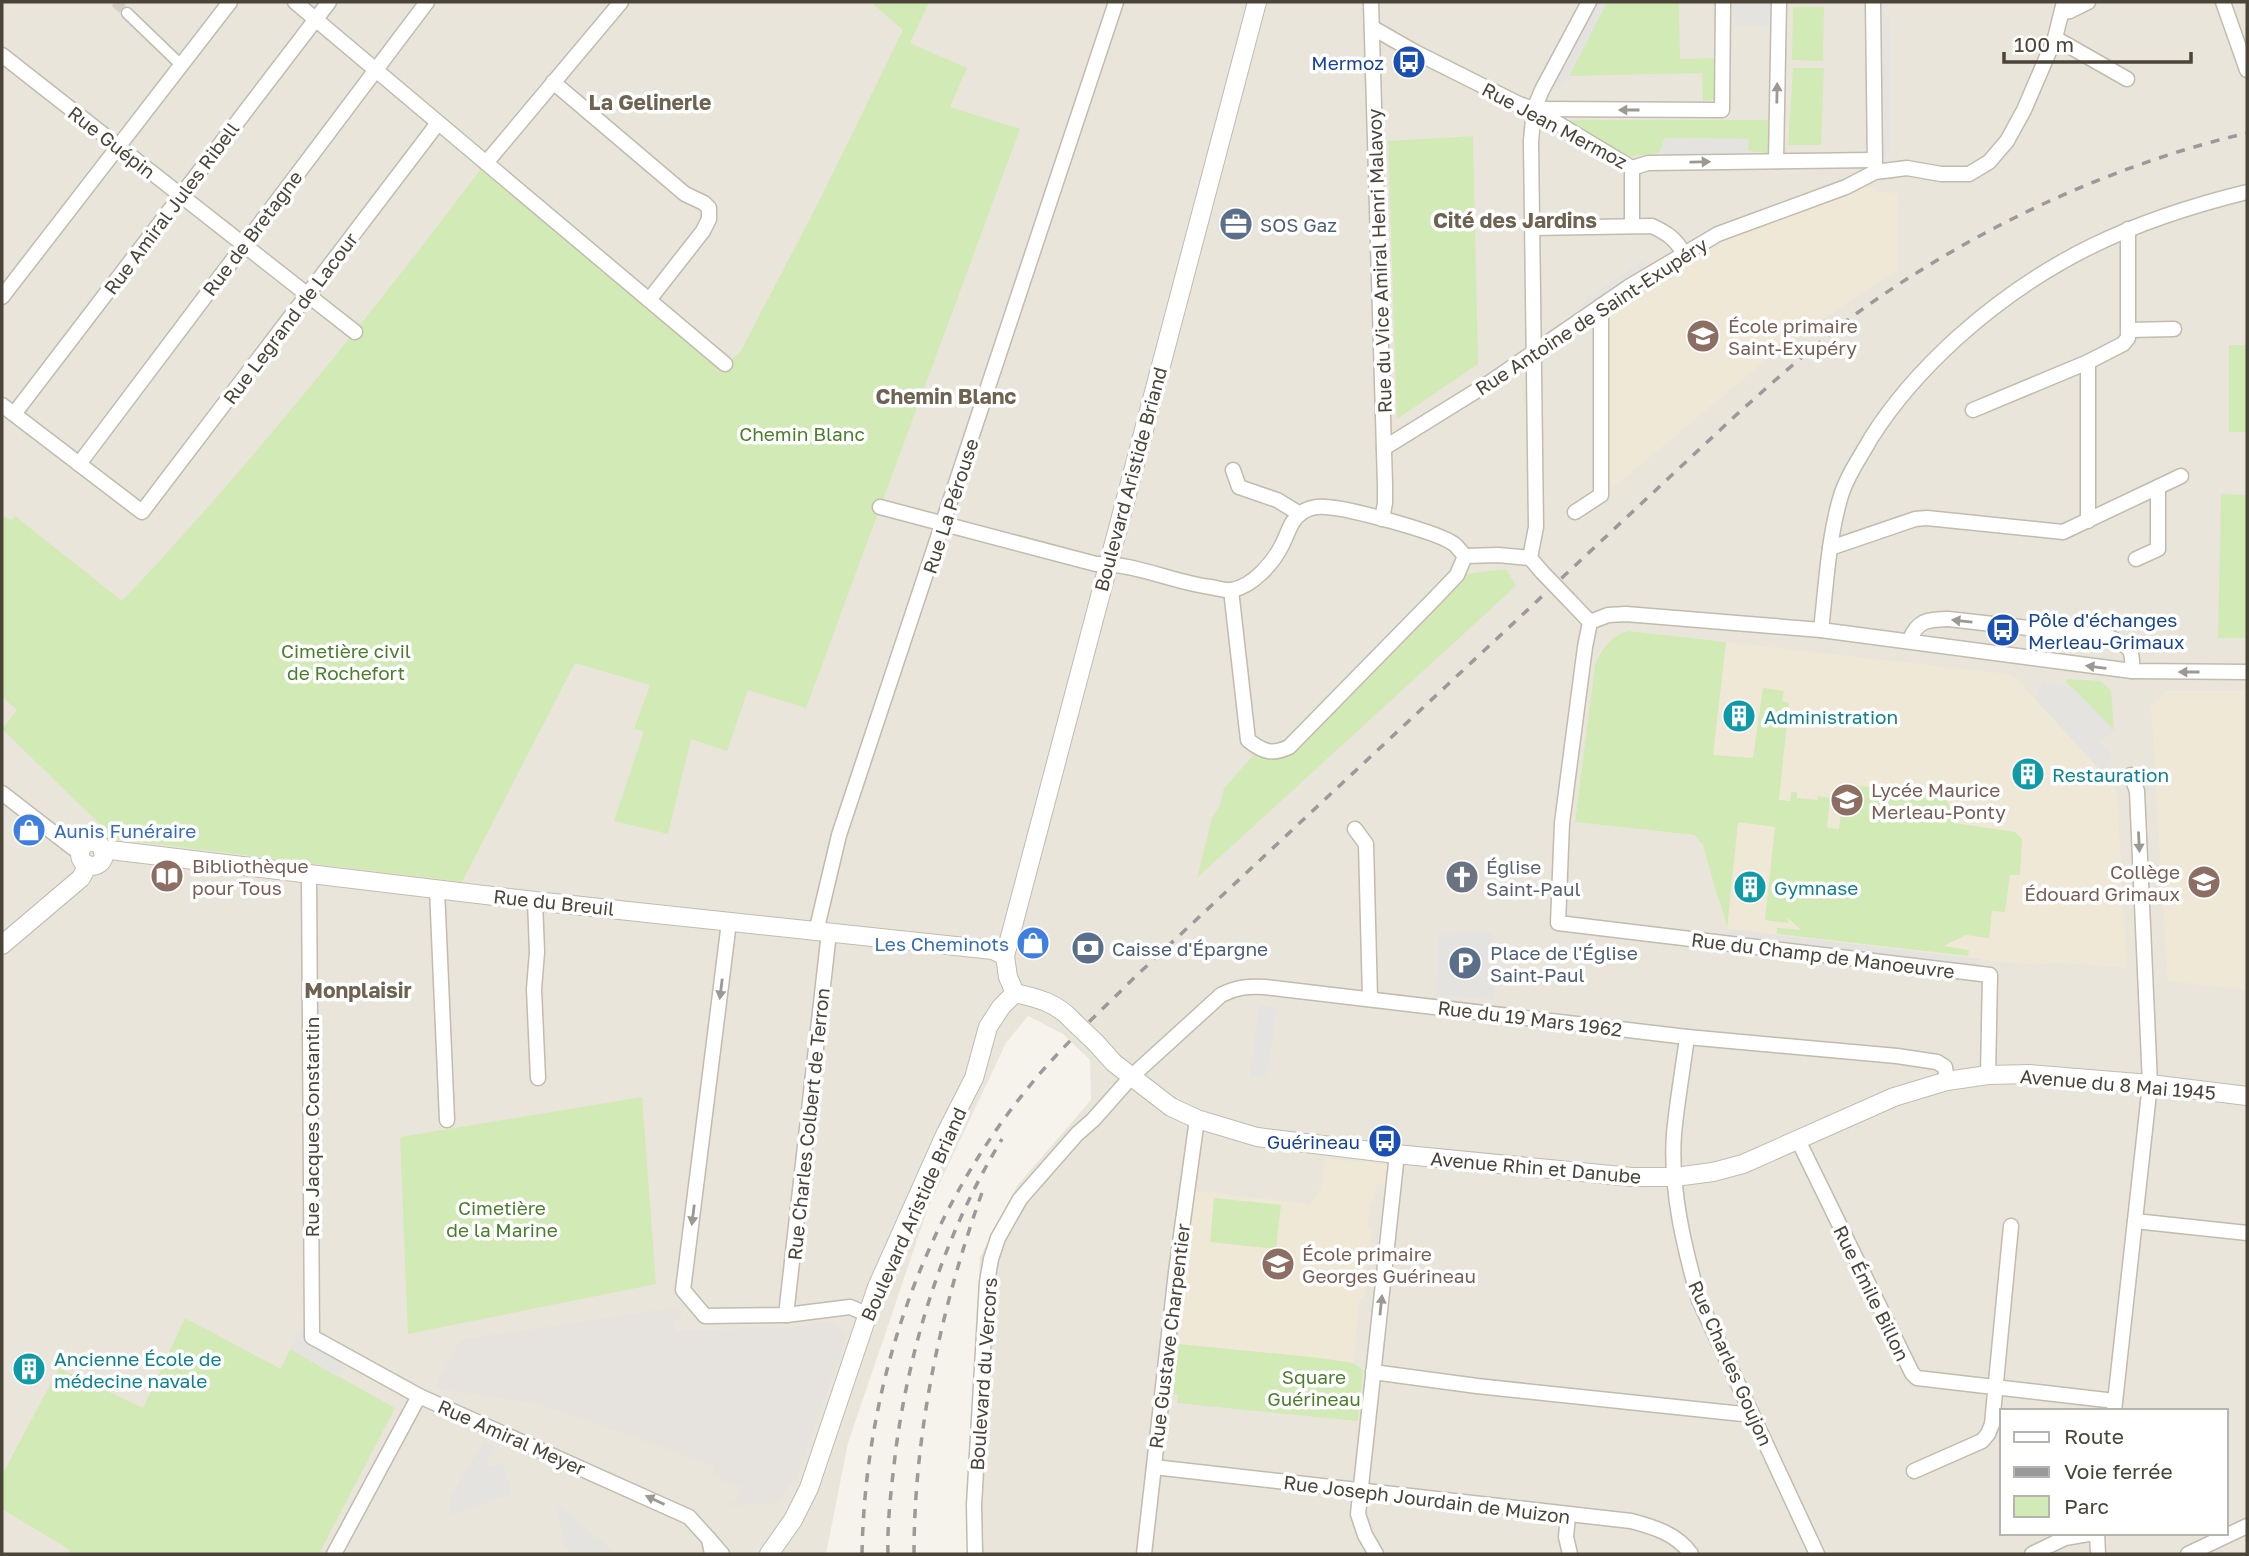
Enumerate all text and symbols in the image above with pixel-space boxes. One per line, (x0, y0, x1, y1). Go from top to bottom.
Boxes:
scale bar (2004, 21, 2191, 65)
text: 100 m (2014, 31, 2074, 57)
bus stop icon: Mermoz (1390, 43, 1428, 81)
place label: Mermoz (1311, 51, 1384, 74)
street label: Rue Jean Mermoz (1478, 77, 1632, 173)
one-way arrow (1771, 82, 1783, 104)
district label: La Gelinerle (589, 89, 711, 115)
street label: Rue Guépin (64, 101, 160, 183)
one-way arrow (1618, 104, 1640, 116)
street label: Rue du Vice Amiral Henri Malavoy (1362, 108, 1396, 414)
street label: Rue Amiral Jules Ribell (99, 117, 243, 299)
one-way arrow (1689, 156, 1711, 168)
street label: Rue de Bretagne (197, 166, 307, 300)
office icon: SOS Gaz (1217, 205, 1255, 243)
district label: Cité des Jardins (1433, 207, 1597, 233)
place label: SOS Gaz (1260, 213, 1337, 236)
street label: Rue Legrand de Lacour (218, 227, 362, 408)
street label: Rue Antoine de Saint-Exupéry (1471, 232, 1712, 400)
place label: École primaire Saint-Exupéry (1728, 314, 1858, 359)
school or university icon: École primaire Saint-Exupéry (1684, 317, 1722, 355)
street label: Boulevard Aristide Briand (1089, 364, 1171, 594)
district label: Chemin Blanc (876, 383, 1016, 409)
park label: Chemin Blanc (739, 422, 865, 445)
street label: Rue La Pérouse (917, 435, 983, 577)
place label: Pôle d'échanges Merleau-Grimaux (2028, 608, 2185, 653)
bus stop icon: Pôle d'échanges Merleau-Grimaux (1984, 611, 2022, 649)
one-way arrow (1951, 615, 1973, 626)
park label: Cimetière civil de Rochefort (281, 639, 411, 684)
one-way arrow (2085, 661, 2107, 672)
one-way arrow (2178, 666, 2200, 678)
building icon: Administration (1720, 697, 1758, 735)
place label: Administration (1764, 705, 1898, 728)
building icon: Restauration (2009, 755, 2047, 793)
place label: Restauration (2052, 763, 2169, 786)
place label: Lycée Maurice Merleau-Ponty (1871, 778, 2006, 823)
school or university icon: Lycée Maurice Merleau-Ponty (1828, 781, 1866, 819)
shop icon: Aunis Funéraire (10, 811, 48, 849)
place label: Aunis Funéraire (54, 819, 196, 842)
one-way arrow (2134, 831, 2145, 853)
place label: Bibliothèque pour Tous (192, 854, 309, 899)
place label: Église Saint-Paul (1486, 855, 1581, 900)
library icon: Bibliothèque pour Tous (148, 857, 186, 895)
church icon: Église Saint-Paul (1443, 858, 1481, 896)
place label: Collège Édouard Grimaux (2024, 860, 2180, 905)
school or university icon: Collège Édouard Grimaux (2185, 863, 2223, 901)
building icon: Gymnase (1731, 868, 1769, 906)
place label: Gymnase (1774, 876, 1858, 899)
street label: Rue du Breuil (492, 884, 616, 920)
shop icon: Les Cheminots (1014, 924, 1052, 962)
street label: Rue du Champ de Manoeuvre (1690, 927, 1956, 983)
bank icon: Caisse d'Épargne (1069, 929, 1107, 967)
place label: Les Cheminots (874, 932, 1009, 955)
place label: Caisse d'Épargne (1112, 937, 1268, 960)
place label: Place de l'Église Saint-Paul (1490, 941, 1638, 986)
parking icon: Place de l'Église Saint-Paul (1446, 944, 1484, 982)
district label: Monplaisir (304, 977, 412, 1003)
one-way arrow (715, 979, 726, 1001)
street label: Rue Charles Colbert de Terron (782, 987, 834, 1261)
street label: Rue du 19 Mars 1962 (1436, 995, 1624, 1041)
street label: Rue Jacques Constantin (300, 1017, 323, 1237)
street label: Avenue du 8 Mai 1945 (2019, 1064, 2217, 1104)
street label: Boulevard Aristide Briand (855, 1104, 971, 1324)
bus stop icon: Guérineau (1366, 1122, 1404, 1160)
place label: Guérineau (1267, 1130, 1360, 1153)
street label: Avenue Rhin et Danube (1430, 1146, 1642, 1188)
park label: Cimetière de la Marine (446, 1196, 558, 1241)
one-way arrow (687, 1204, 698, 1226)
street label: Rue Gustave Charpentier (1144, 1221, 1194, 1450)
street label: Rue Émile Billon (1829, 1222, 1915, 1364)
place label: École primaire Georges Guérineau (1302, 1242, 1476, 1287)
school or university icon: École primaire Georges Guérineau (1259, 1245, 1297, 1283)
street label: Boulevard du Vercors (965, 1277, 1001, 1471)
street label: Rue Charles Goujon (1684, 1277, 1778, 1449)
one-way arrow (1375, 1293, 1386, 1315)
place label: Ancienne École de médecine navale (54, 1347, 222, 1392)
building icon: Ancienne École de médecine navale (10, 1350, 48, 1388)
park label: Square Guérineau (1267, 1365, 1361, 1410)
street label: Rue Amiral Meyer (435, 1394, 590, 1480)
legend (2000, 1409, 2228, 1535)
text: Route (2064, 1423, 2124, 1449)
text: Voie ferrée (2064, 1458, 2173, 1484)
street label: Rue Joseph Jourdain de Muizon (1282, 1470, 1572, 1528)
text: Parc (2064, 1493, 2109, 1519)
one-way arrow (645, 1495, 665, 1506)

